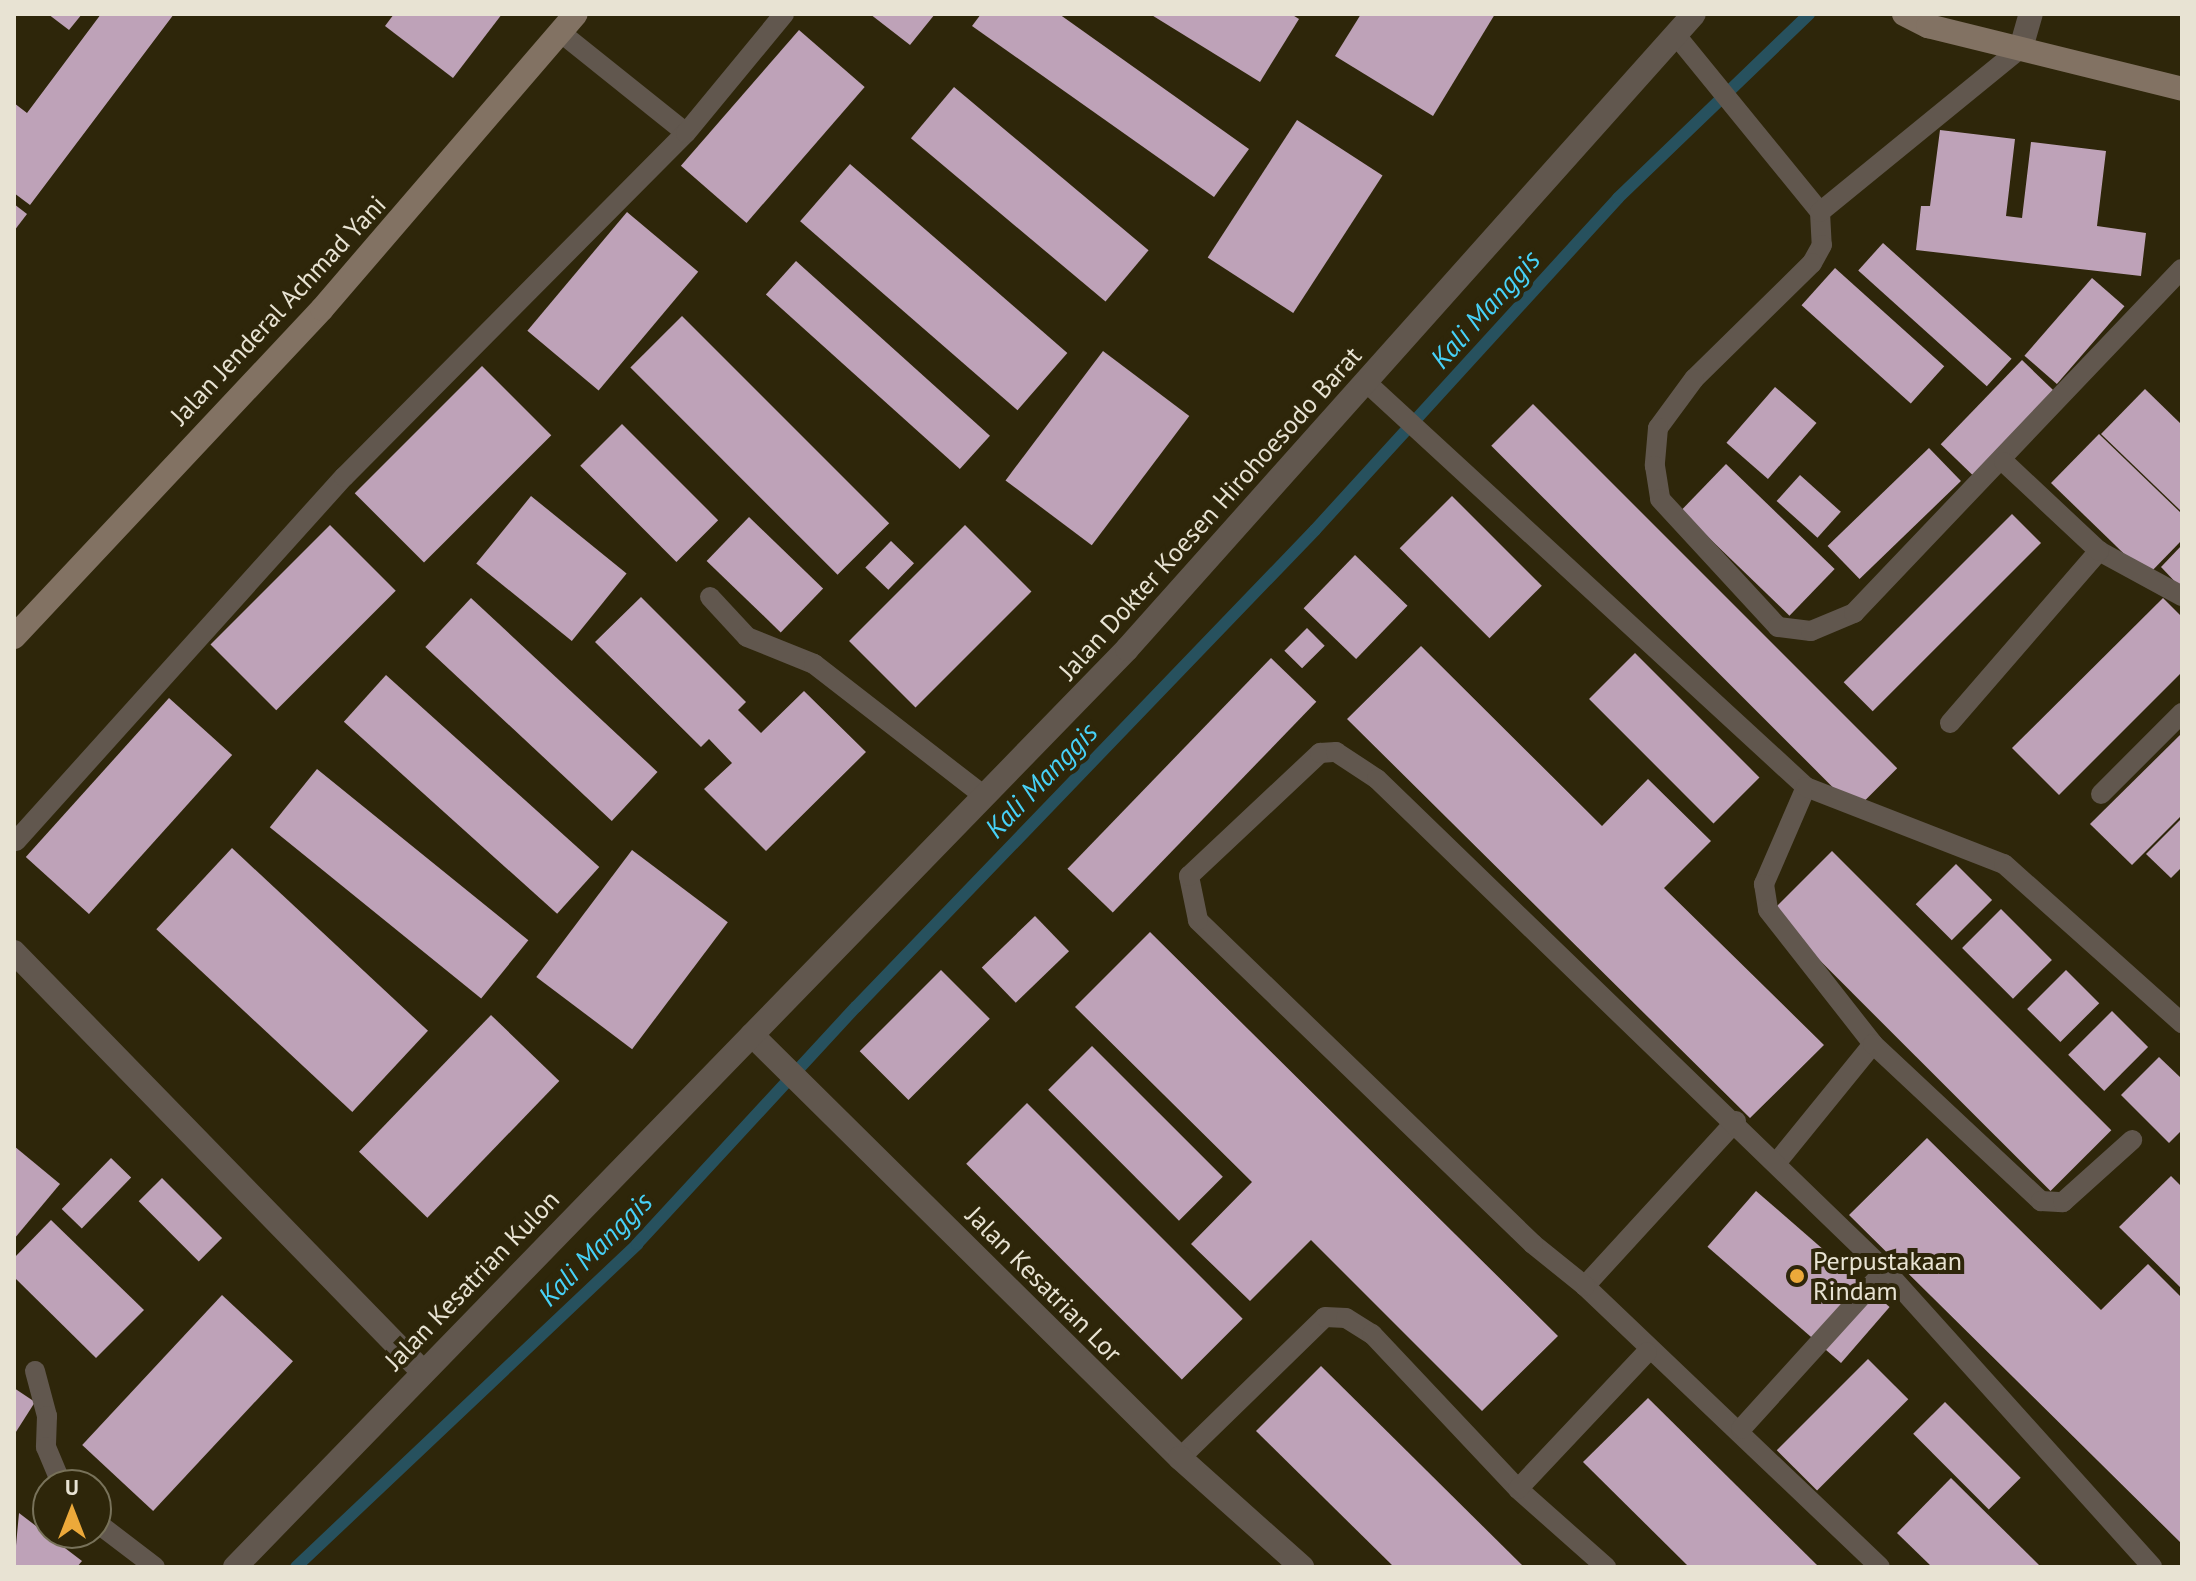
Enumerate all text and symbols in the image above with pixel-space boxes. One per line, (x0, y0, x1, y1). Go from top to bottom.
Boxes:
street label: Jalan Jenderal Achmad Yani (163, 189, 393, 431)
water label: Kali Manggis (1423, 243, 1547, 375)
street label: Jalan Dokter Koesen Hirohoesodo Barat (1052, 340, 1368, 686)
water label: Kali Manggis (978, 715, 1104, 845)
street label: Jalan Kesatrian Kulon (378, 1184, 566, 1376)
water label: Kali Manggis (531, 1185, 659, 1313)
street label: Jalan Kesatrian Lor (960, 1200, 1128, 1368)
place label: Perpustakaan Rindam (1813, 1245, 1962, 1306)
marker: Perpustakaan Rindam (1788, 1267, 1806, 1285)
north arrow (32, 1469, 112, 1549)
text: U (65, 1473, 79, 1501)

